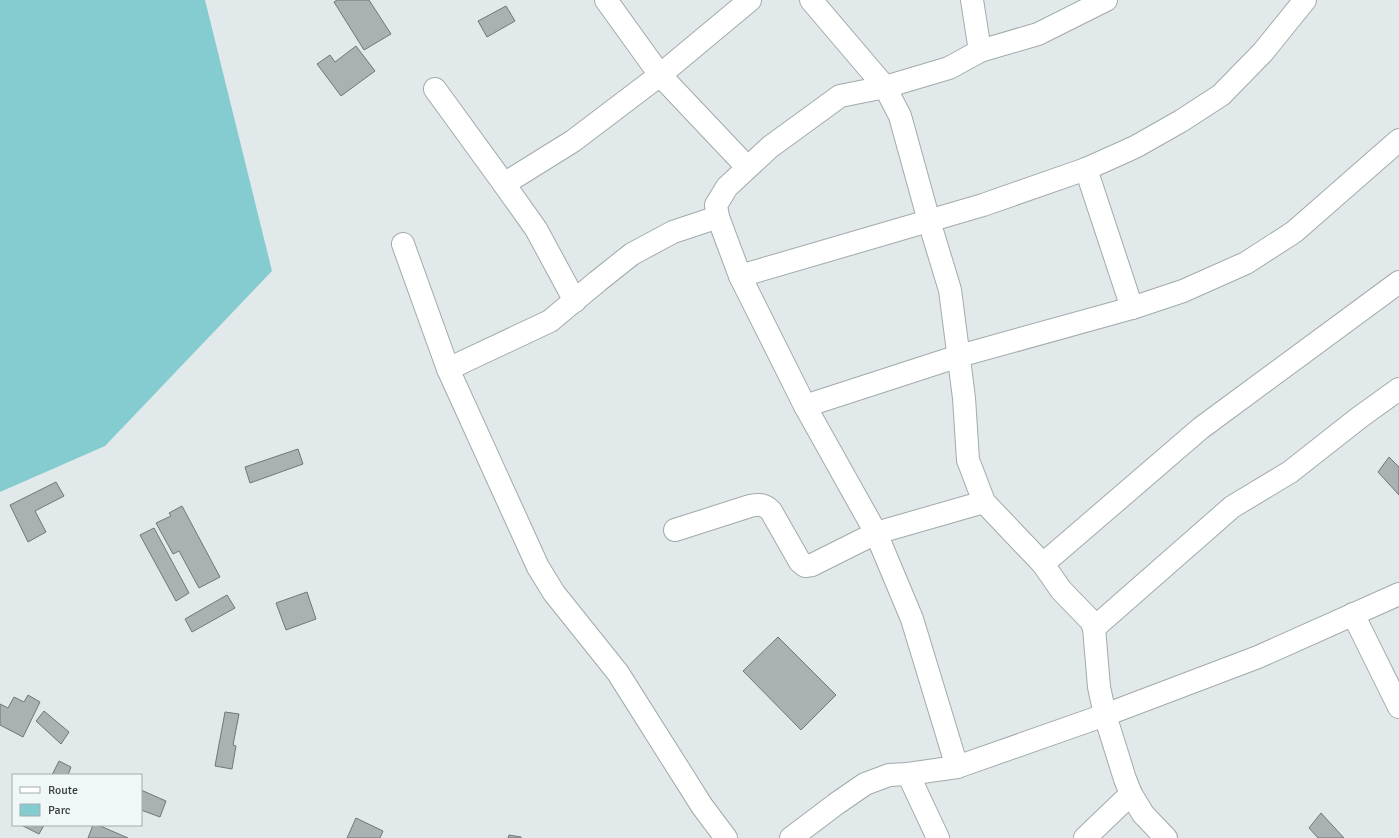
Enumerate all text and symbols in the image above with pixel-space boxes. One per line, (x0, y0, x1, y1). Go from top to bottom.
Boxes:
legend (12, 774, 142, 826)
text: Route (48, 783, 78, 798)
text: Parc (48, 803, 71, 818)

